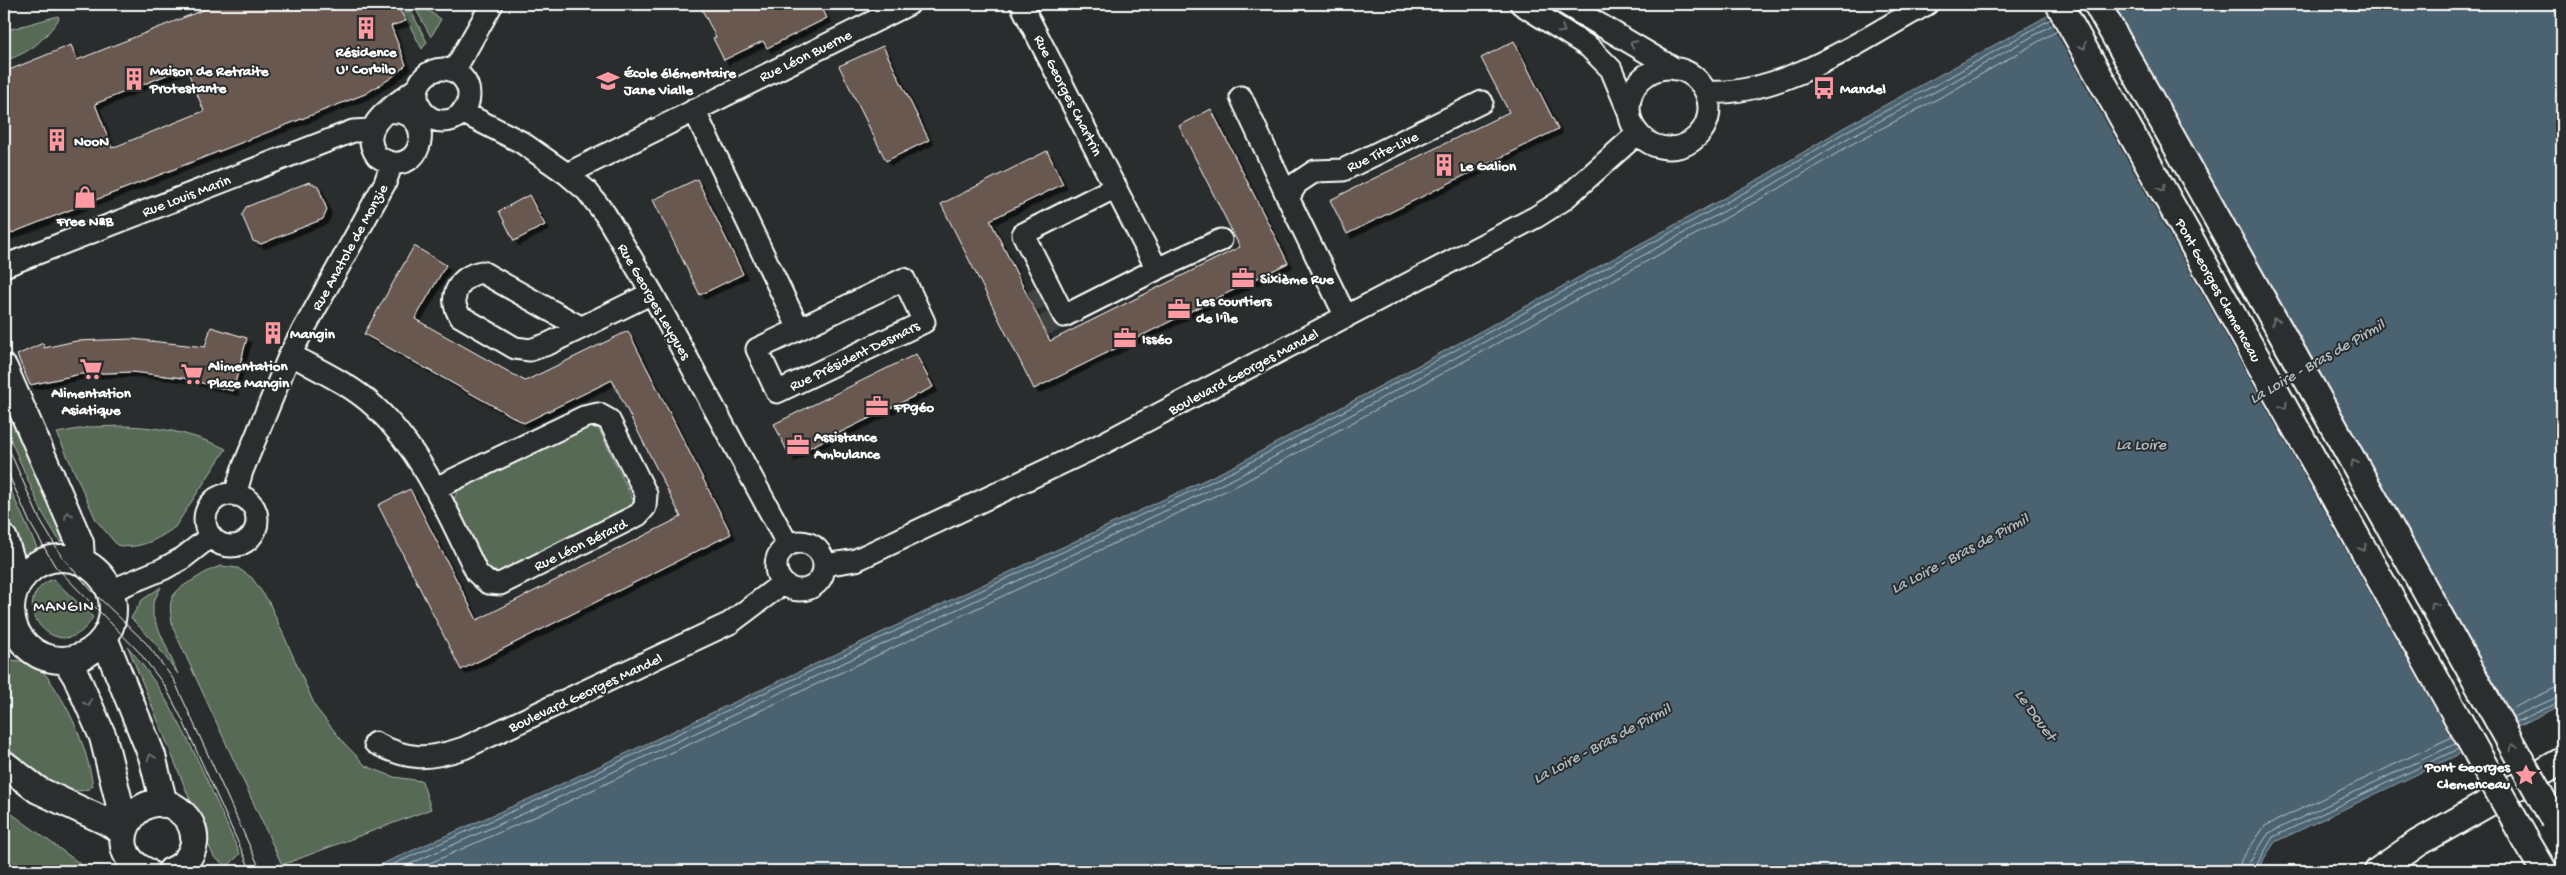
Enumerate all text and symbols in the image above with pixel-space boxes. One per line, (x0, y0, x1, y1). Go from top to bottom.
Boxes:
building icon: Résidence U' Corbilo (353, 15, 379, 41)
one-way arrow (1556, 23, 1565, 33)
street label: Rue Léon Buerne (757, 27, 855, 87)
street label: Rue Georges Chartrin (1029, 32, 1106, 159)
one-way arrow (1629, 40, 1638, 50)
one-way arrow (2076, 41, 2086, 50)
place label: Résidence U' Corbilo (335, 44, 398, 79)
place label: Maison de Retraite Protestante (149, 63, 270, 98)
place label: École élémentaire Jane Vialle (623, 65, 737, 100)
building icon: Maison de Retraite Protestante (121, 66, 147, 92)
school or university icon: École élémentaire Jane Vialle (595, 68, 621, 94)
bus stop icon: Mandel (1811, 75, 1837, 101)
place label: Mandel (1840, 81, 1886, 99)
building icon: NooN (44, 127, 70, 153)
street label: Rue Tite-Live (1344, 128, 1422, 177)
place label: NooN (74, 133, 109, 151)
building icon: Le Galion (1431, 152, 1457, 178)
place label: Le Galion (1460, 158, 1517, 176)
street label: Rue Louis Marin (140, 172, 233, 222)
street label: Rue Anatole de Monzie (308, 181, 393, 314)
one-way arrow (2156, 183, 2166, 192)
shop icon: Free N&B (72, 184, 98, 210)
place label: Free N&B (56, 213, 115, 231)
street label: Pont Georges Clemenceau (2170, 215, 2264, 366)
street label: Rue Georges Leygues (613, 241, 694, 364)
office icon: Sixième Rue (1230, 265, 1256, 291)
place label: Sixième Rue (1260, 271, 1335, 289)
place label: Les courtiers de l'Île (1196, 293, 1273, 328)
office icon: Les courtiers de l'Île (1166, 296, 1192, 322)
water label: La Loire - Bras de Pirmil (2247, 316, 2390, 409)
street label: Rue Président Desmars (787, 317, 923, 396)
one-way arrow (2271, 318, 2281, 327)
building icon: Mangin (260, 320, 286, 346)
office icon: Isséo (1112, 325, 1138, 351)
place label: Mangin (290, 326, 336, 344)
street label: Boulevard Georges Mandel (1165, 326, 1322, 420)
place label: Isséo (1142, 331, 1172, 349)
supermarket icon: Alimentation Asiatique (78, 356, 104, 382)
place label: Alimentation Place Mangin (207, 358, 290, 393)
supermarket icon: Alimentation Place Mangin (179, 361, 205, 387)
place label: Alimentation Asiatique (50, 385, 132, 420)
office icon: FPgéo (864, 393, 890, 419)
place label: FPgéo (893, 399, 934, 417)
one-way arrow (2278, 401, 2288, 410)
place label: Assistance Ambulance (813, 429, 881, 464)
office icon: Assistance Ambulance (785, 432, 811, 458)
water label: La Loire (2116, 437, 2167, 456)
one-way arrow (2351, 460, 2361, 469)
water label: La Loire - Bras de Pirmil (1889, 510, 2034, 599)
one-way arrow (63, 511, 74, 520)
street label: Rue Léon Bérard (532, 515, 631, 576)
one-way arrow (2357, 543, 2367, 552)
district label: MANGIN (33, 599, 95, 618)
one-way arrow (2430, 601, 2440, 610)
street label: Boulevard Georges Mandel (505, 650, 666, 738)
water label: Le Douet (2009, 687, 2061, 747)
one-way arrow (82, 698, 93, 707)
water label: La Loire - Bras de Pirmil (1531, 700, 1676, 789)
one-way arrow (2509, 743, 2519, 752)
one-way arrow (147, 753, 157, 762)
place label: Pont Georges Clemenceau (2424, 759, 2511, 794)
place icon: Pont Georges Clemenceau (2513, 762, 2539, 788)

